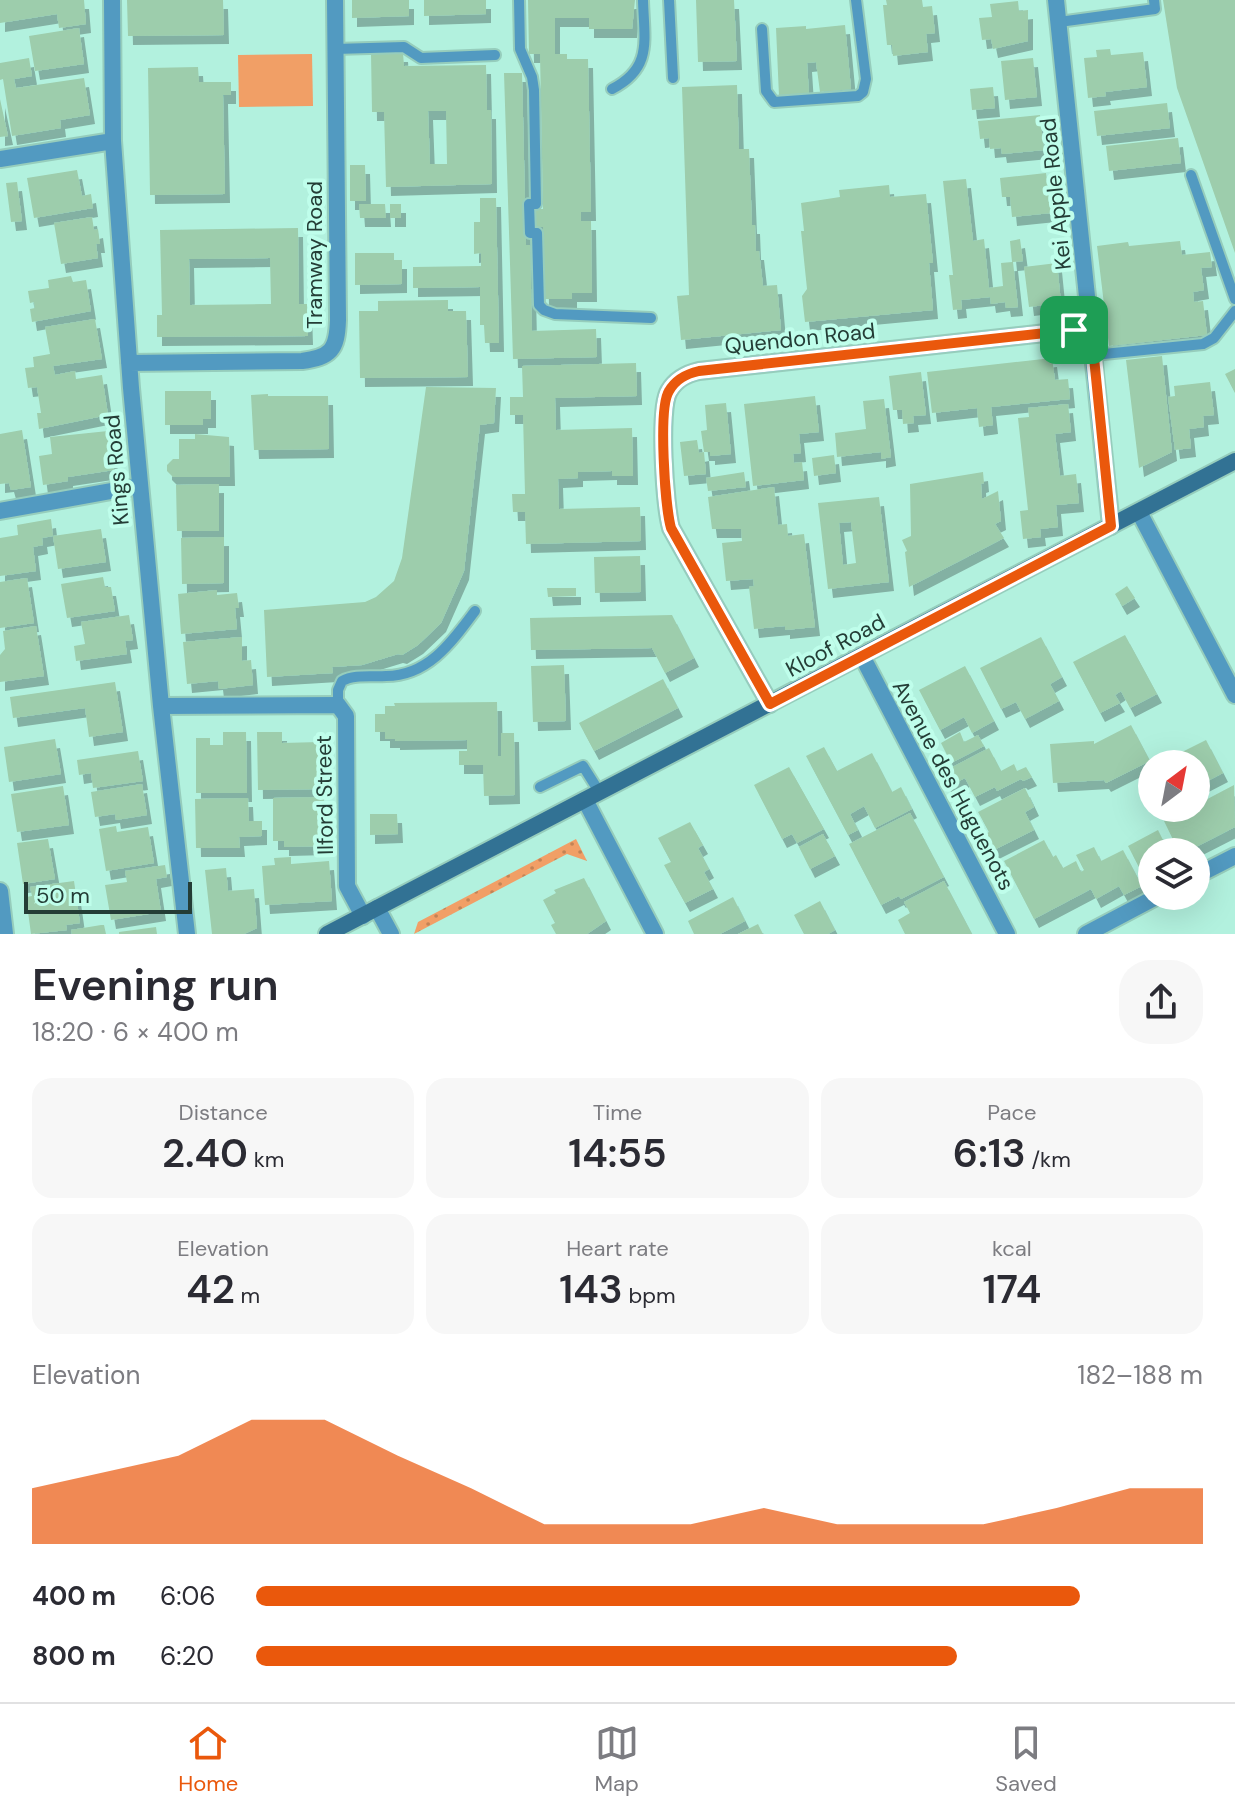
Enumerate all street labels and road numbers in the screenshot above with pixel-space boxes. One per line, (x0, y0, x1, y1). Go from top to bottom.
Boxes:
street label: Kei Apple Road (1033, 117, 1078, 271)
street label: Tramway Road (300, 181, 329, 329)
street label: Quendon Road (723, 316, 877, 361)
street label: Kings Road (97, 413, 136, 527)
street label: Kloof Road (781, 607, 890, 684)
street label: Avenue des Huguenots (886, 675, 1021, 895)
street label: Ilford Street (309, 735, 340, 855)

